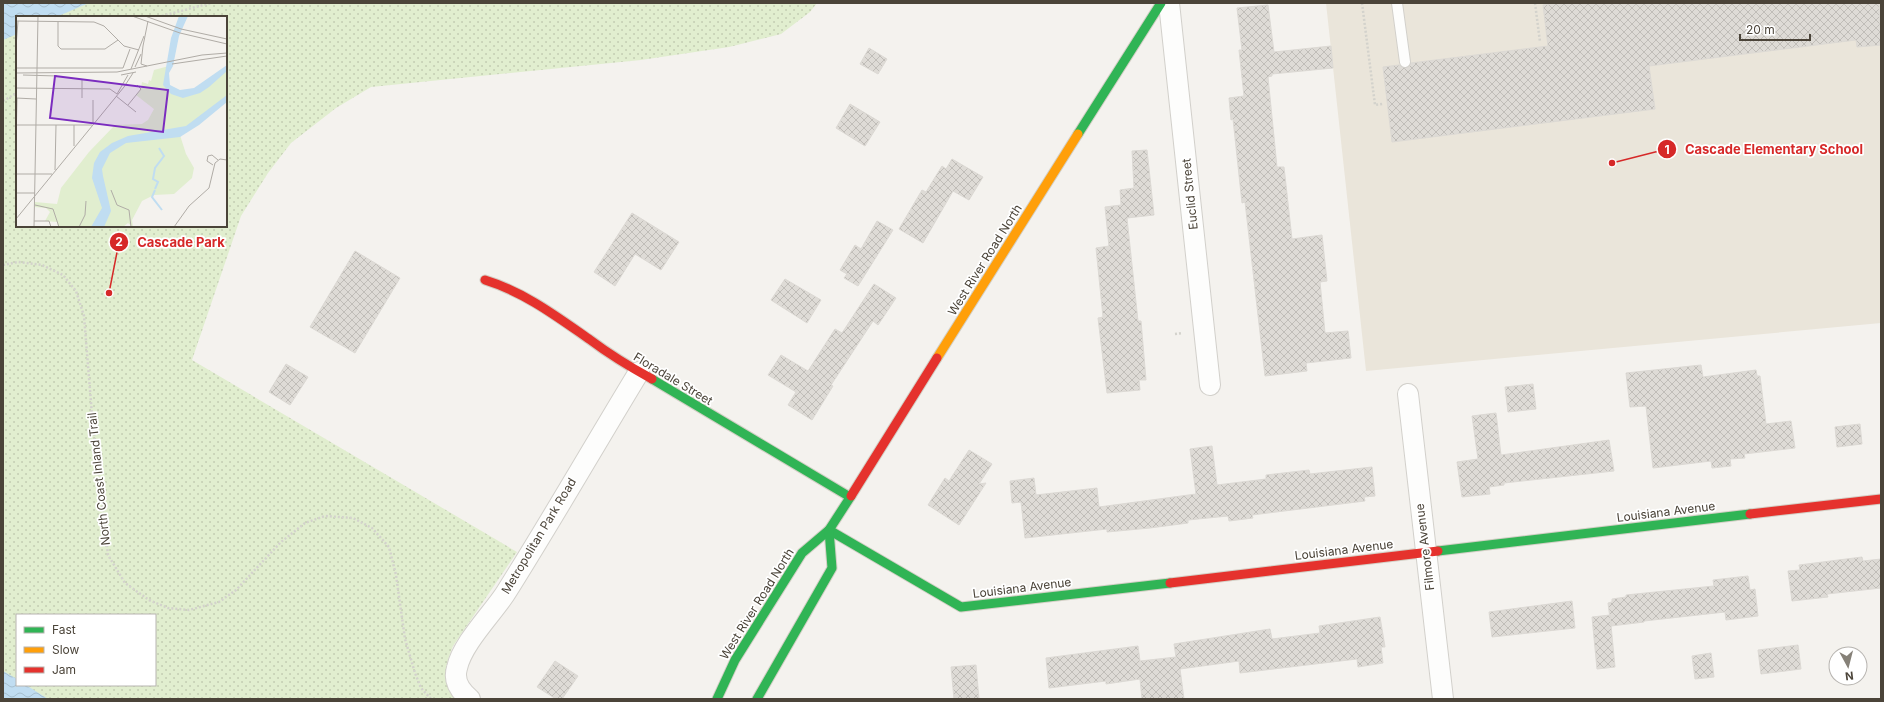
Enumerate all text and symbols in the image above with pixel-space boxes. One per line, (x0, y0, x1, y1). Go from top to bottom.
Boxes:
inset map (16, 16, 227, 227)
scale bar (1740, 16, 1810, 42)
text: 20 m (1746, 22, 1775, 37)
callout: Cascade Elementary School (1657, 137, 1871, 162)
text: Cascade Elementary School (1685, 141, 1863, 157)
text: 1 (1664, 142, 1670, 157)
street label: Euclid Street (1178, 158, 1201, 230)
street label: West River Road North (944, 201, 1025, 318)
callout: Cascade Park (109, 230, 233, 255)
text: 2 (115, 234, 123, 249)
text: Cascade Park (137, 234, 225, 250)
street label: Floradale Street (631, 349, 716, 408)
street label: North Coast Inland Trail (84, 412, 113, 546)
street label: Metropolitan Park Road (498, 475, 579, 597)
street label: Louisiana Avenue (1616, 498, 1716, 525)
street label: Filmore Avenue (1412, 503, 1437, 591)
street label: Louisiana Avenue (1294, 536, 1394, 563)
street label: West River Road North (716, 545, 797, 662)
street label: Louisiana Avenue (972, 574, 1072, 601)
legend (16, 614, 156, 686)
text: Fast (52, 622, 76, 637)
text: Slow (52, 642, 80, 657)
north arrow (1828, 646, 1868, 686)
text: Jam (52, 662, 76, 677)
text: N (1844, 668, 1854, 683)

